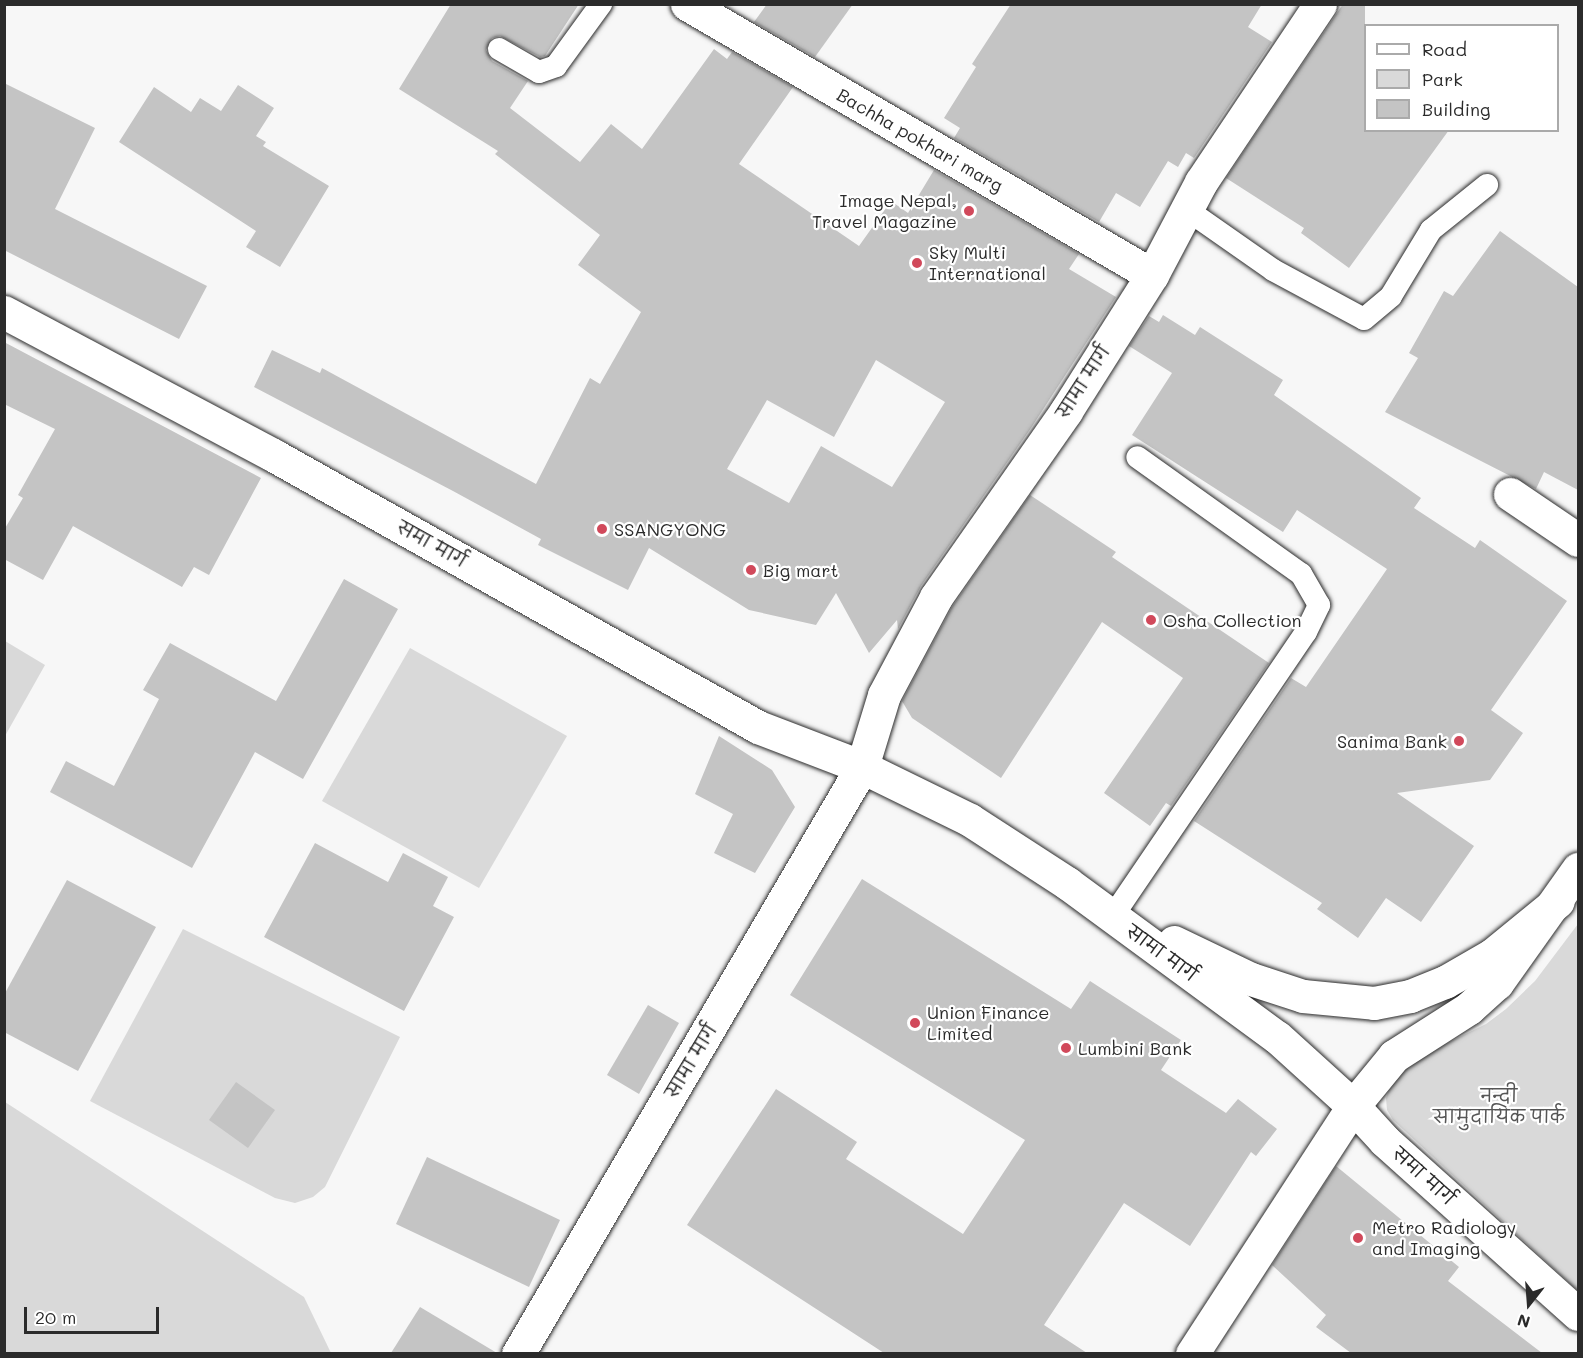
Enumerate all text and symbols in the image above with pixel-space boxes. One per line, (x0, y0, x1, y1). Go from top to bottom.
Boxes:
legend (1364, 24, 1559, 132)
text: Road (1422, 37, 1467, 61)
text: Park (1422, 67, 1463, 91)
street label: Bachha pokhari marg (833, 84, 1007, 196)
text: Building (1422, 97, 1490, 121)
place label: Image Nepal, Travel Magazine (812, 190, 957, 232)
marker: Image Nepal, Travel Magazine (962, 204, 976, 218)
place label: Sky Multi International (929, 242, 1046, 284)
marker: Sky Multi International (910, 256, 924, 270)
street label: सामा मार्ग (1052, 342, 1114, 422)
street label: समा मार्ग (394, 516, 470, 572)
place label: SSANGYONG (614, 518, 726, 540)
marker: SSANGYONG (595, 522, 609, 536)
place label: Big mart (763, 559, 838, 581)
marker: Big mart (744, 563, 758, 577)
place label: Osha Collection (1163, 609, 1301, 631)
marker: Osha Collection (1144, 613, 1158, 627)
place label: Sanima Bank (1337, 730, 1447, 752)
marker: Sanima Bank (1452, 734, 1466, 748)
street label: सामा मार्ग (1122, 920, 1202, 986)
place label: Union Finance Limited (927, 1002, 1049, 1044)
marker: Union Finance Limited (908, 1016, 922, 1030)
street label: सामा मार्ग (661, 1020, 721, 1102)
place label: Lumbini Bank (1078, 1037, 1192, 1059)
marker: Lumbini Bank (1059, 1041, 1073, 1055)
park label: नन्दी सामुदायिक पार्क (1433, 1085, 1565, 1128)
street label: समा मार्ग (1389, 1143, 1459, 1209)
place label: Metro Radiology and Imaging (1372, 1217, 1516, 1260)
marker: Metro Radiology and Imaging (1349, 1229, 1367, 1247)
north arrow (1499, 1274, 1559, 1334)
scale bar (27, 1295, 162, 1333)
text: 20 m (35, 1305, 76, 1329)
text: N (1515, 1310, 1532, 1334)

